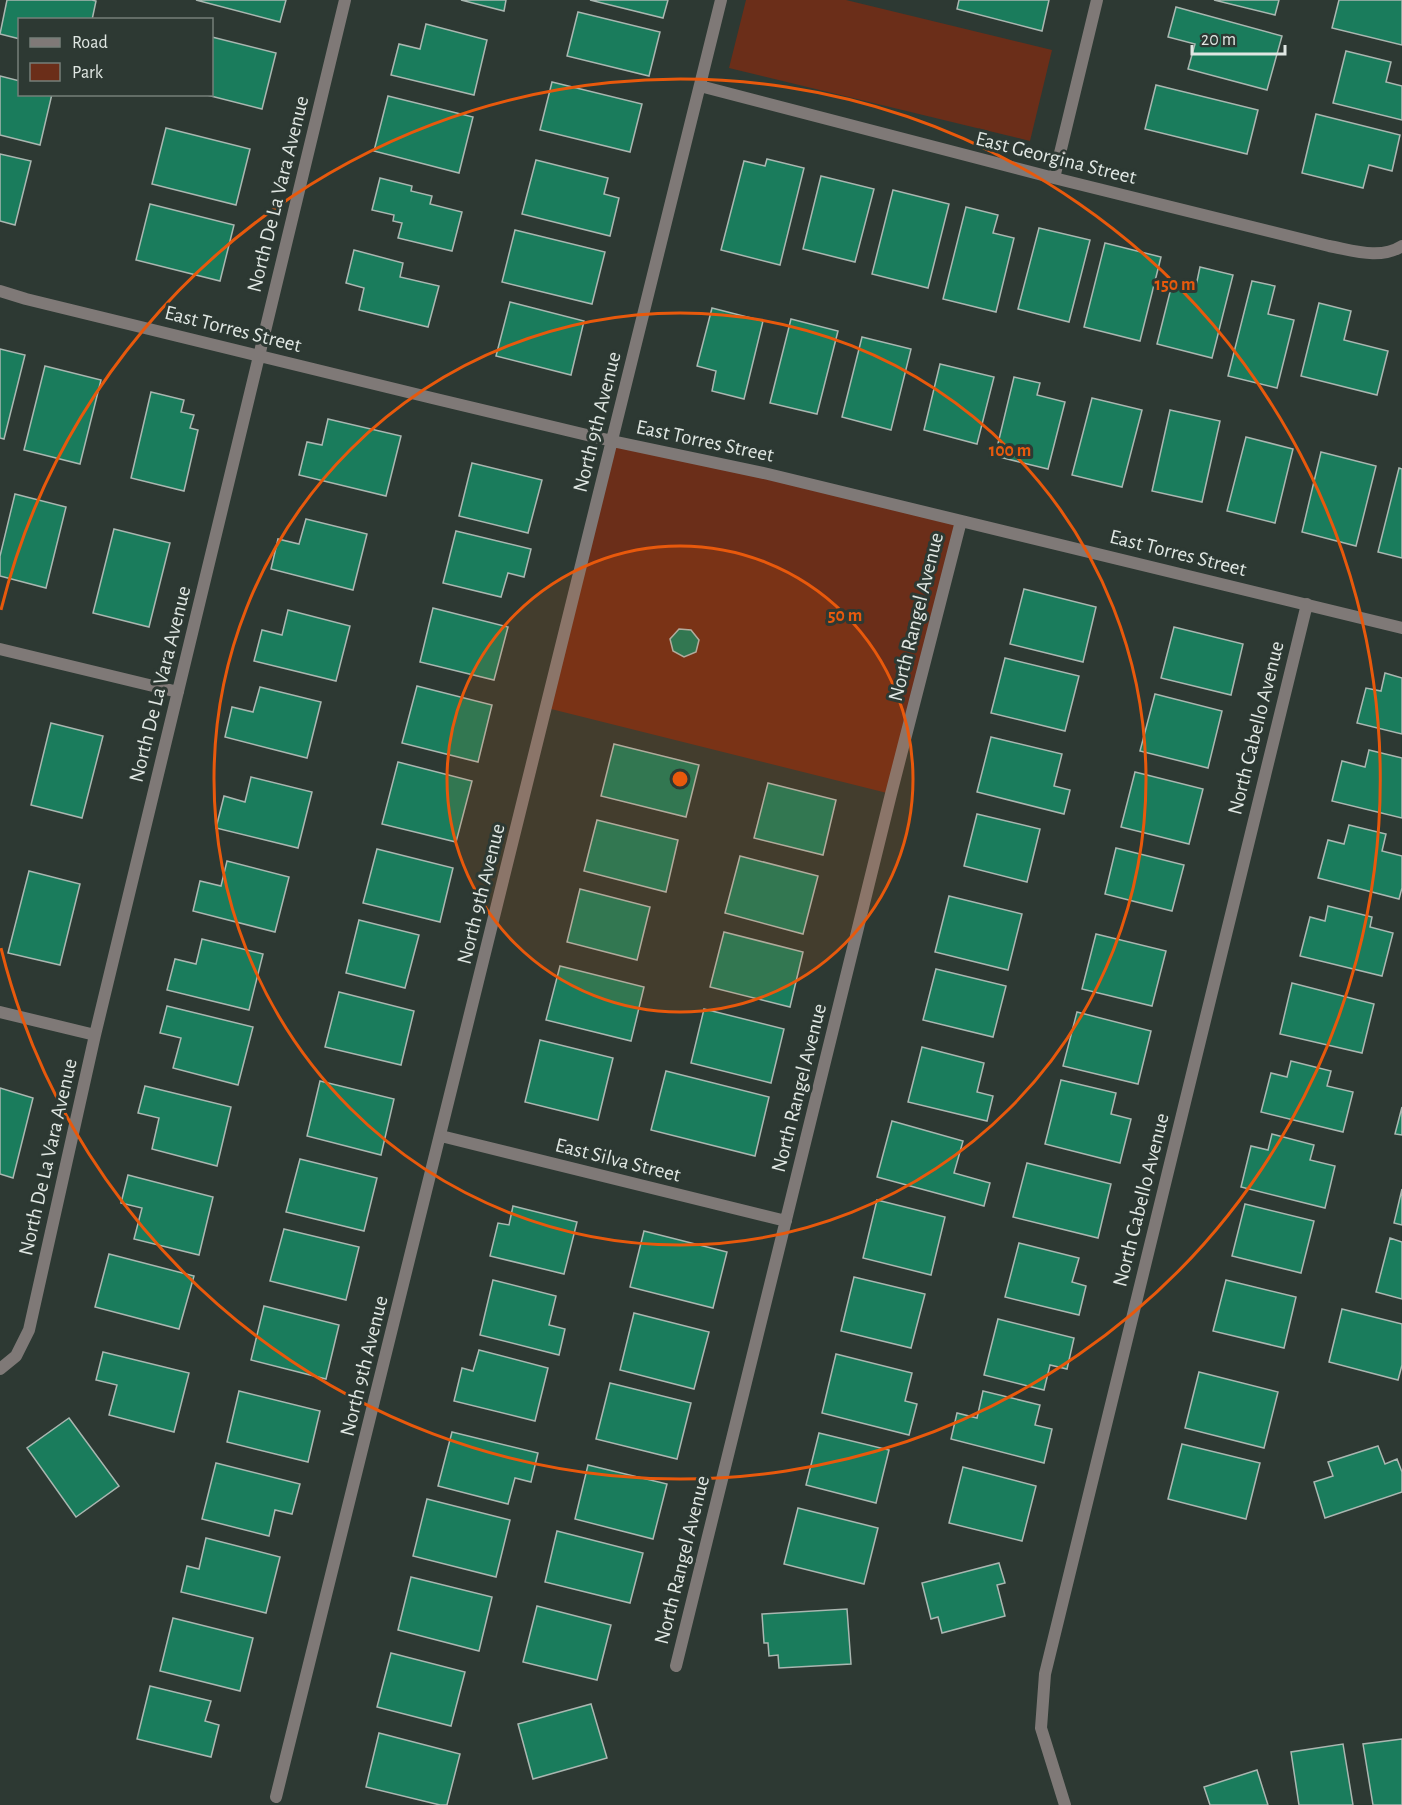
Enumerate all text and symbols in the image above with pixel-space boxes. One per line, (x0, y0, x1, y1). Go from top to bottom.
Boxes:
legend (18, 18, 213, 96)
scale bar (1192, 18, 1285, 56)
text: 20 m (1201, 31, 1236, 49)
text: Road (72, 34, 108, 52)
text: Park (72, 64, 104, 82)
street label: North De La Vara Avenue (243, 94, 313, 294)
street label: East Georgina Street (973, 128, 1139, 188)
text: 150 m (1155, 276, 1195, 294)
street label: East Torres Street (162, 302, 304, 356)
street label: North 9th Avenue (569, 350, 625, 494)
street label: East Torres Street (634, 416, 776, 466)
text: 100 m (989, 442, 1031, 460)
street label: East Torres Street (1107, 526, 1249, 580)
street label: North Rangel Avenue (885, 530, 947, 704)
street label: North De La Vara Avenue (125, 584, 195, 784)
text: 50 m (828, 607, 862, 625)
street label: North Cabello Avenue (1224, 639, 1288, 817)
centre of rings (670, 769, 690, 789)
street label: North 9th Avenue (453, 822, 509, 966)
street label: North Rangel Avenue (768, 1001, 830, 1175)
street label: North De La Vara Avenue (15, 1056, 81, 1258)
street label: North Cabello Avenue (1109, 1111, 1173, 1289)
street label: East Silva Street (553, 1134, 683, 1186)
street label: North 9th Avenue (336, 1294, 392, 1438)
street label: North Rangel Avenue (651, 1473, 713, 1647)

